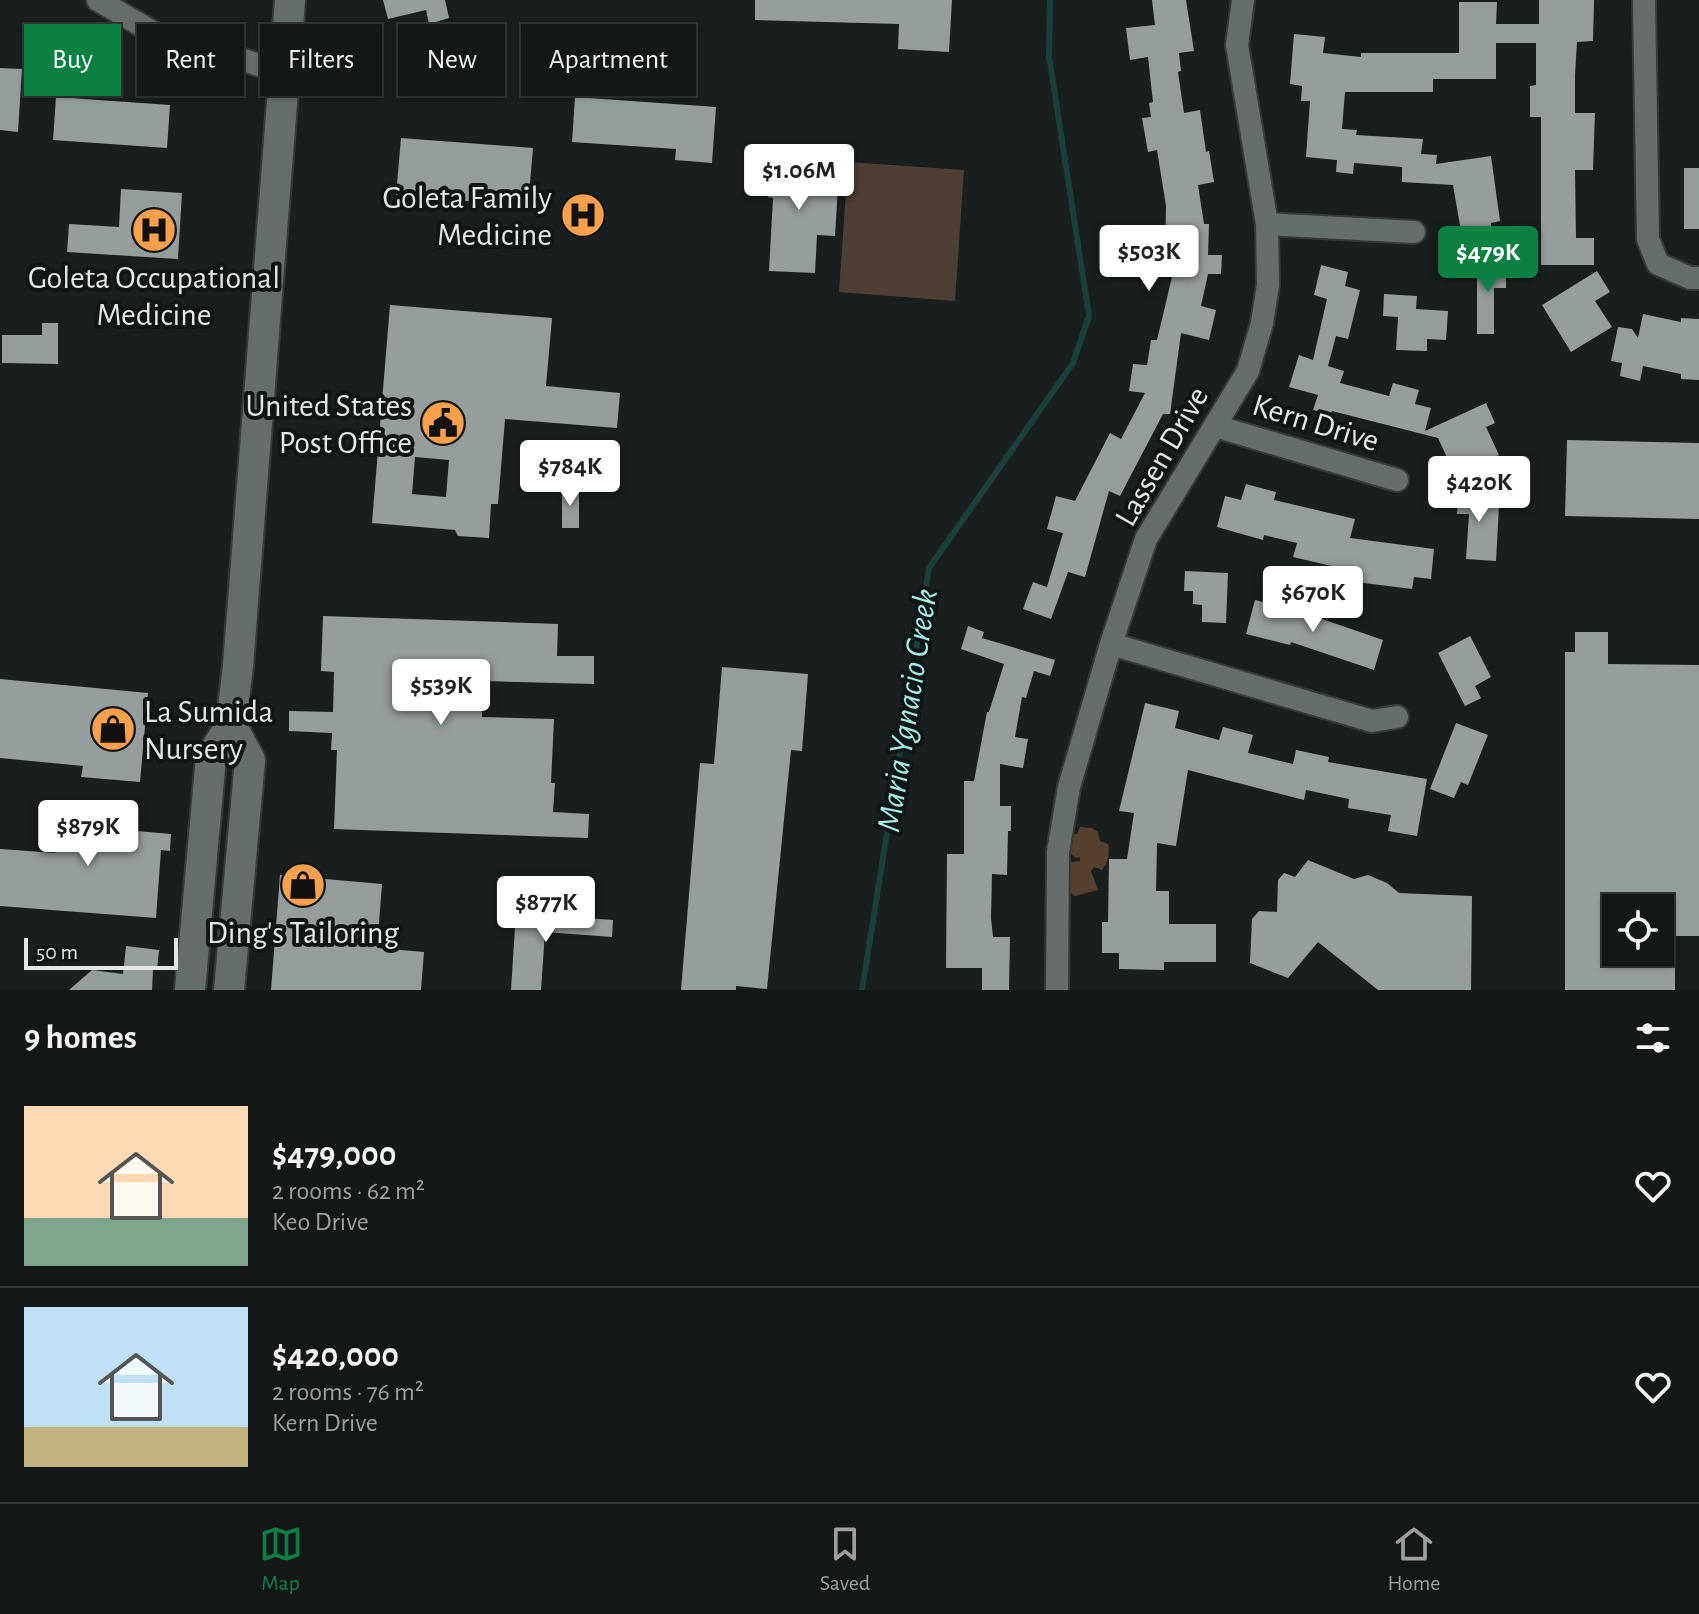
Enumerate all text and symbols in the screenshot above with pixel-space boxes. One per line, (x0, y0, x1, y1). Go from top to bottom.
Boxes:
chip: Buy (24, 24, 121, 96)
chip: Rent (137, 24, 244, 96)
chip: Filters (260, 24, 382, 96)
chip: New (398, 24, 505, 96)
chip: Apartment (521, 24, 696, 96)
pin: $1.06M (734, 144, 864, 212)
text: $1.06M (762, 157, 836, 183)
place label: Goleta Family Medicine (382, 182, 552, 251)
hospital icon: Goleta Family Medicine (559, 191, 607, 239)
hospital icon: Goleta Occupational Medicine (130, 206, 178, 254)
pin: $503K (1093, 225, 1205, 293)
pin: $479K (1432, 226, 1544, 294)
text: $503K (1118, 238, 1180, 264)
text: $479K (1456, 239, 1520, 265)
place label: Goleta Occupational Medicine (28, 262, 280, 331)
street label: Lassen Drive (1109, 381, 1214, 532)
street label: Kern Drive (1249, 389, 1383, 457)
place label: United States Post Office (246, 390, 412, 459)
public building icon: United States Post Office (419, 399, 467, 447)
pin: $784K (514, 440, 626, 508)
text: $784K (538, 453, 602, 479)
pin: $420K (1423, 456, 1535, 524)
text: $420K (1446, 469, 1512, 495)
pin: $670K (1257, 566, 1369, 634)
text: $670K (1281, 579, 1345, 605)
water label: Maria Ygnacio Creek (872, 586, 944, 834)
pin: $539K (385, 659, 497, 727)
text: $539K (410, 672, 472, 698)
place label: La Sumida Nursery (144, 696, 273, 765)
shop icon: La Sumida Nursery (89, 705, 137, 753)
pin: $879K (32, 800, 144, 868)
text: $879K (56, 813, 120, 839)
shop icon: Ding's Tailoring (279, 861, 327, 909)
pin: $877K (490, 876, 602, 944)
text: $877K (515, 889, 577, 915)
map controls (1602, 894, 1674, 966)
button: locate (1602, 894, 1674, 966)
place label: Ding's Tailoring (207, 917, 399, 949)
scale bar (24, 934, 178, 970)
text: 50 m (36, 941, 78, 963)
icon: filters (1631, 1016, 1675, 1060)
text: 9 homes (24, 1021, 137, 1055)
icon: home (88, 1138, 184, 1234)
text: $479,000 (272, 1138, 396, 1172)
icon: heart (1631, 1164, 1675, 1208)
text: 2 rooms · 62 m² (272, 1178, 425, 1204)
text: Keo Drive (272, 1209, 369, 1235)
icon: home (88, 1339, 184, 1435)
text: $420,000 (272, 1339, 399, 1373)
icon: heart (1631, 1365, 1675, 1409)
text: 2 rooms · 76 m² (272, 1379, 424, 1405)
text: Kern Drive (272, 1410, 378, 1436)
tab: Map (259, 1522, 303, 1596)
tab: Saved (820, 1522, 870, 1596)
tab: Home (1387, 1522, 1440, 1596)

